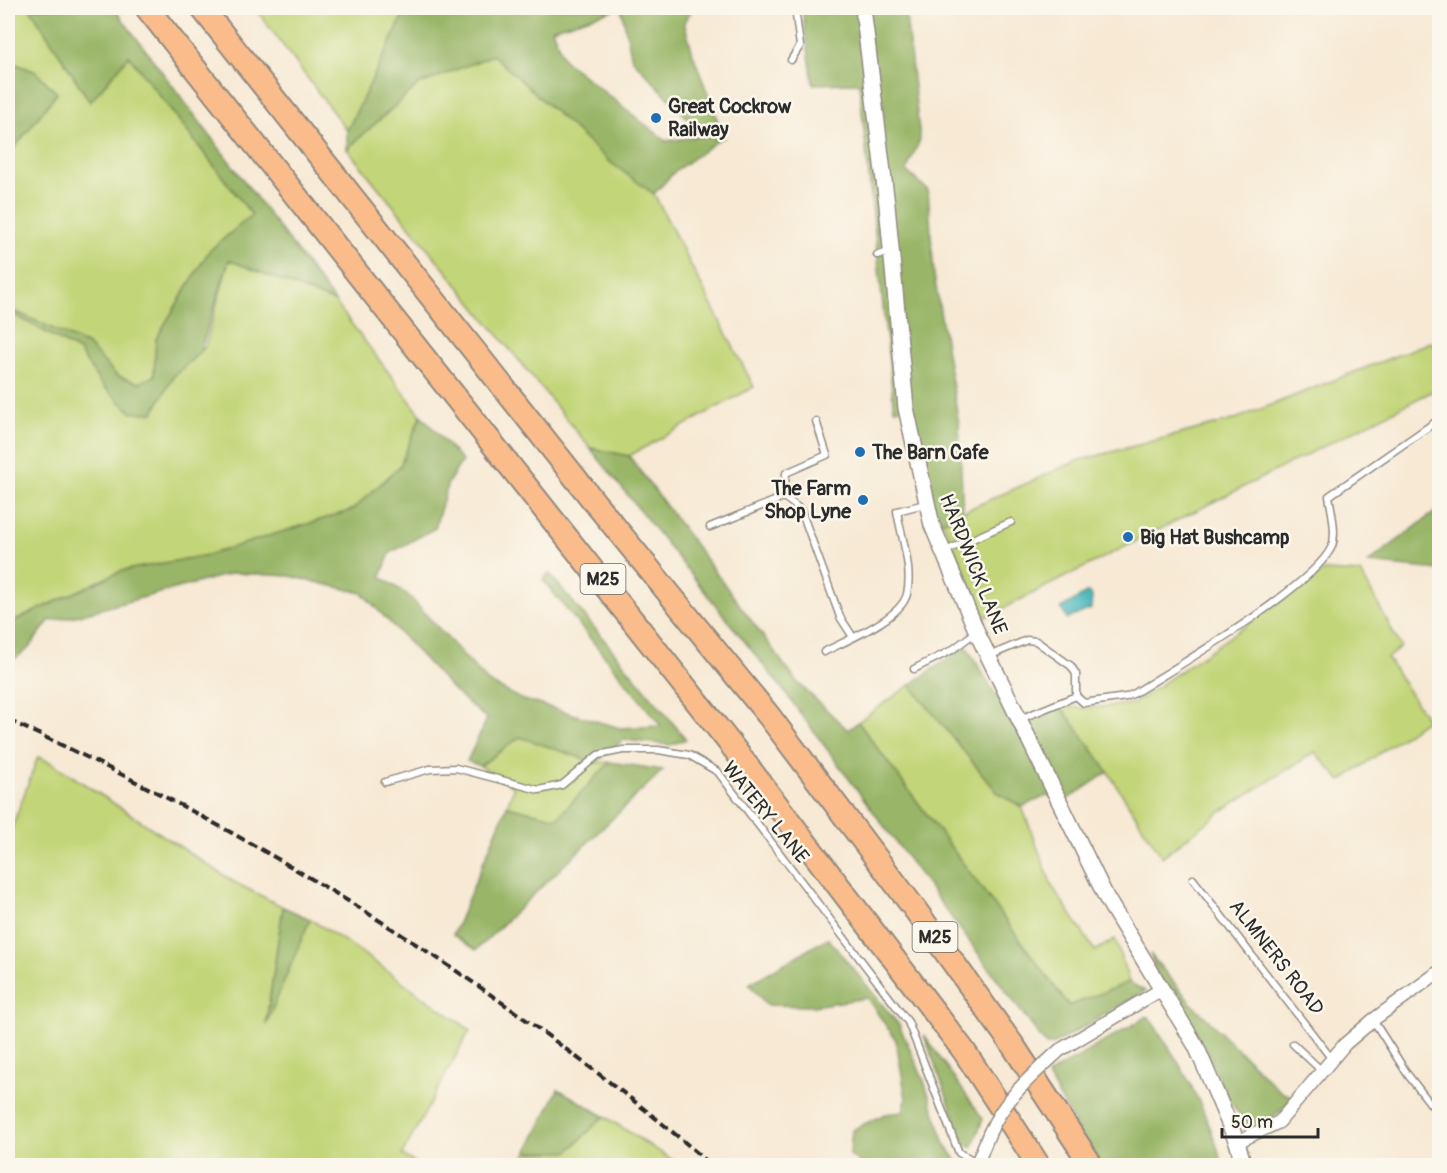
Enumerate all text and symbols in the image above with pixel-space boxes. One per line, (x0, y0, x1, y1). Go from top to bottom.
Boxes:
place label: Great Cockrow Railway (668, 94, 792, 142)
marker: Great Cockrow Railway (649, 111, 663, 125)
place label: The Barn Cafe (871, 440, 990, 465)
marker: The Barn Cafe (853, 445, 867, 459)
place label: The Farm Shop Lyne (764, 476, 852, 524)
street label: HARDWICK LANE (934, 490, 1013, 638)
marker: The Farm Shop Lyne (856, 493, 870, 507)
place label: Big Hat Bushcamp (1140, 525, 1290, 550)
marker: Big Hat Bushcamp (1121, 530, 1135, 544)
road number: M25 (580, 564, 626, 594)
street label: WATERY LANE (717, 756, 814, 869)
street label: ALMNERS ROAD (1224, 894, 1330, 1020)
road number: M25 (912, 922, 958, 952)
scale bar (1222, 1101, 1318, 1139)
text: 50 m (1231, 1111, 1273, 1134)

